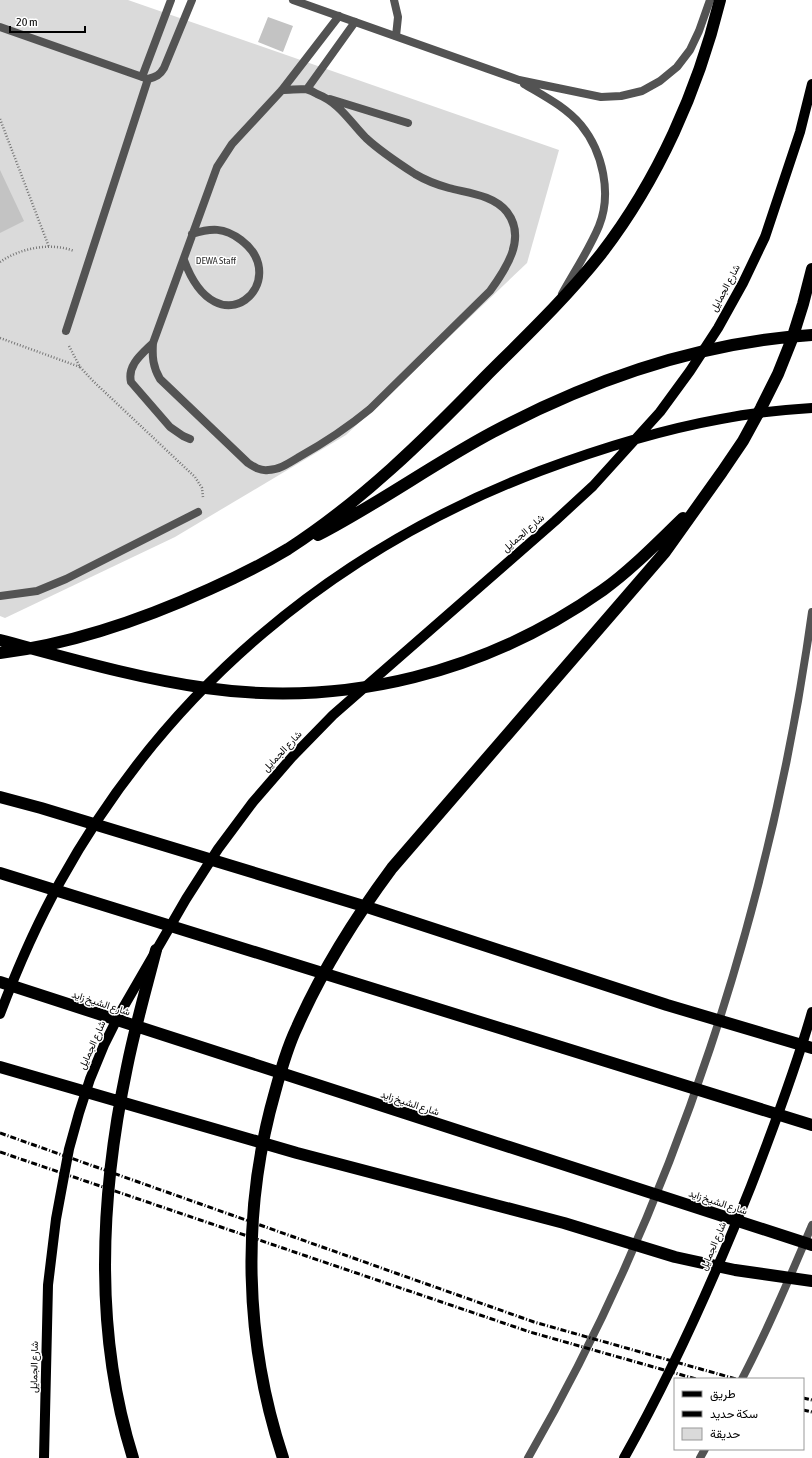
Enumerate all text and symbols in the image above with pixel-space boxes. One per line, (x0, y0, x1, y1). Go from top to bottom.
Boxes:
scale bar (10, 8, 85, 34)
text: 20 m (16, 15, 38, 29)
park label: DEWA Staff (196, 255, 237, 266)
street label: شارع الجمايل (708, 262, 743, 314)
street label: شارع الجمايل (500, 512, 547, 555)
street label: شارع الجمايل (260, 728, 305, 774)
street label: شارع الشيخ زايد (70, 988, 132, 1019)
street label: شارع الجمايل (76, 1019, 109, 1071)
street label: شارع الشيخ زايد (379, 1088, 441, 1119)
street label: شارع الشيخ زايد (687, 1187, 749, 1218)
street label: شارع الجمايل (698, 1220, 729, 1272)
street label: شارع الجمايل (28, 1341, 41, 1393)
legend (674, 1378, 804, 1450)
text: طريق (710, 1387, 736, 1402)
text: سكة حديد (710, 1407, 758, 1421)
text: حديقة (710, 1427, 740, 1441)

